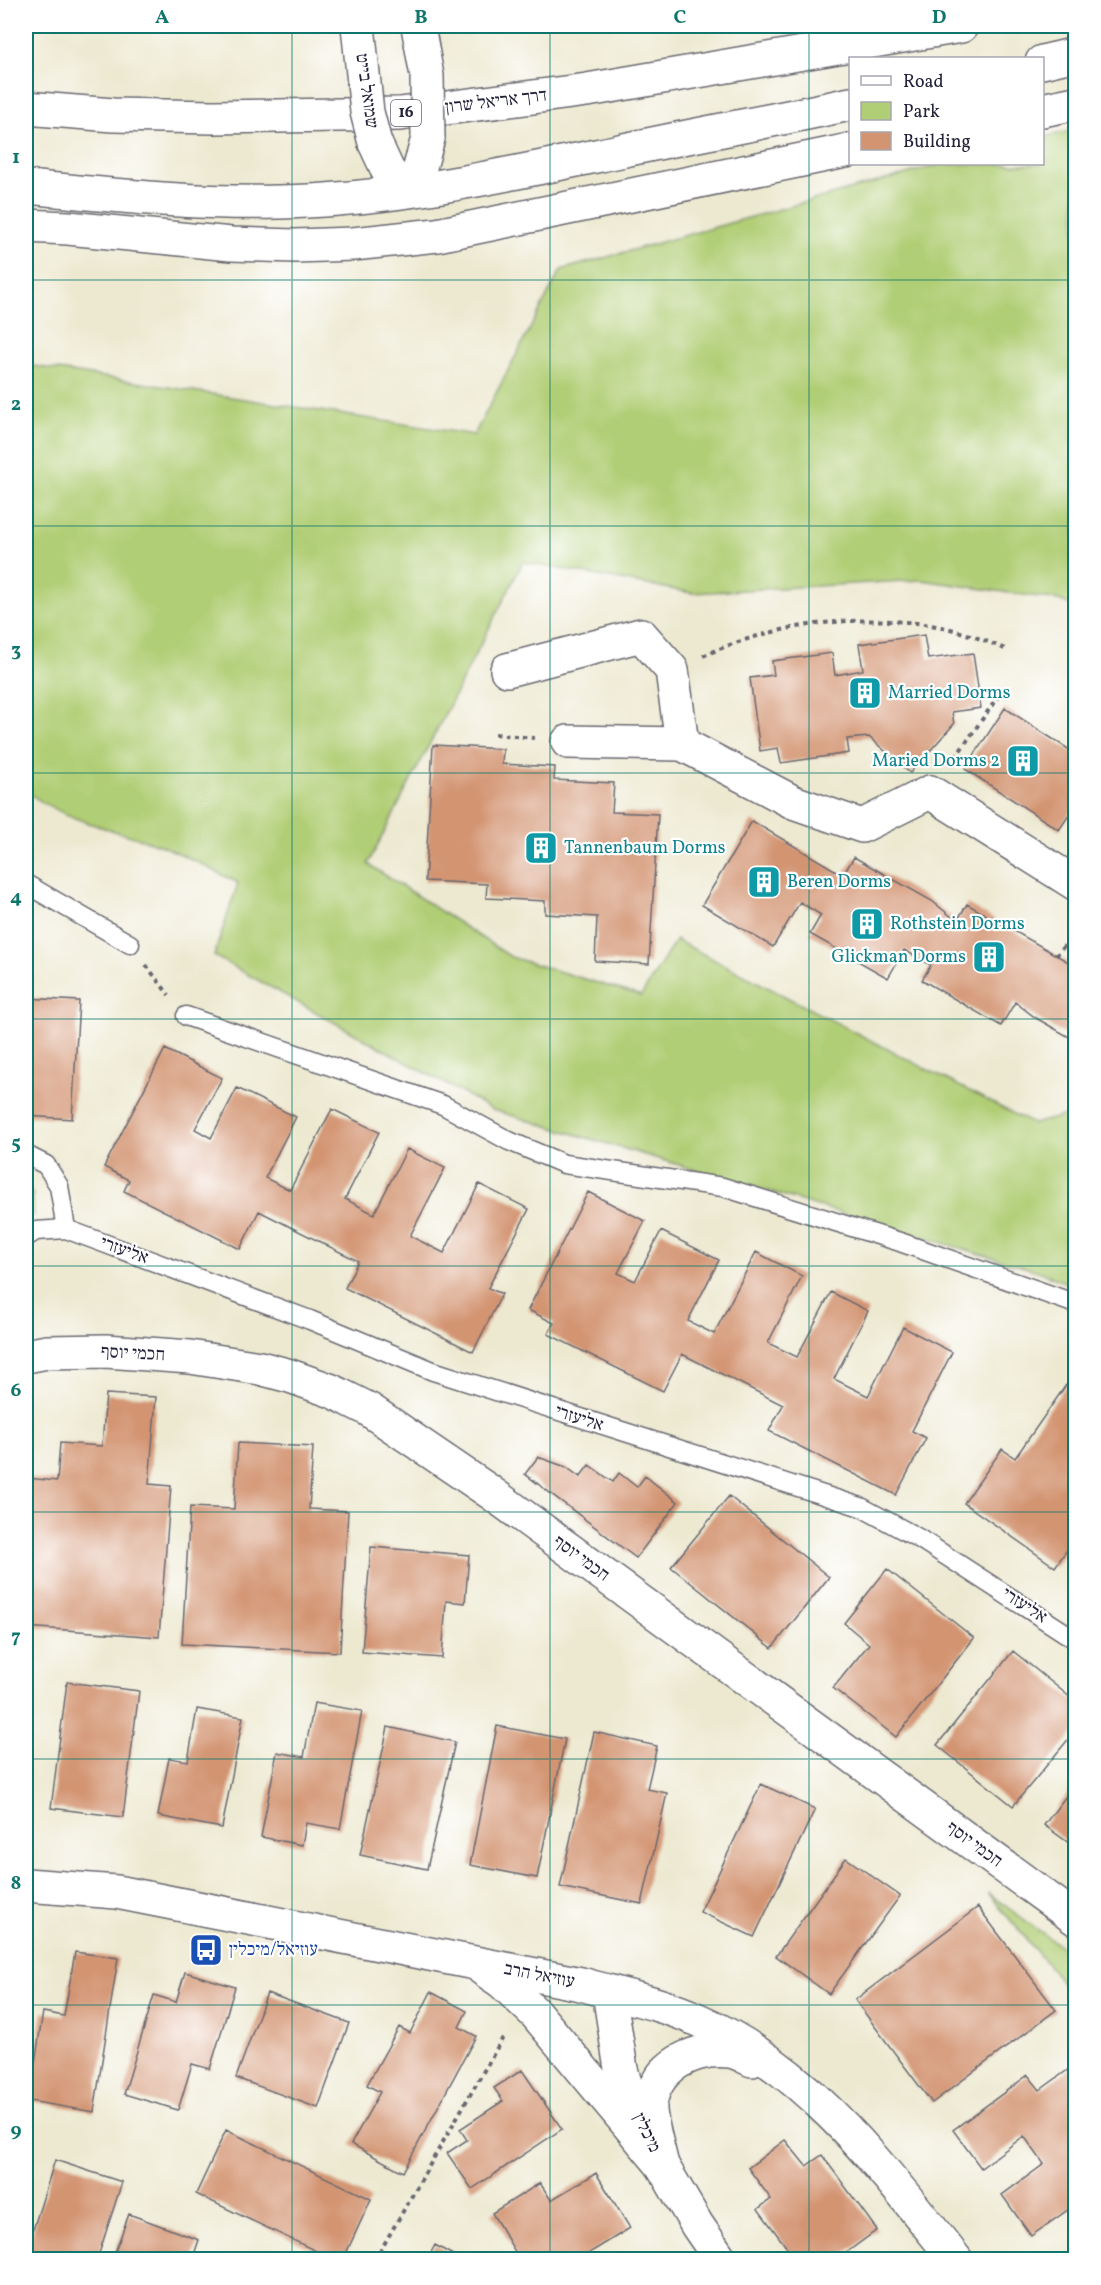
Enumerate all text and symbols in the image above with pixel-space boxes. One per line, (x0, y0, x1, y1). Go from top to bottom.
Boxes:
text: A (155, 4, 169, 32)
text: B (414, 4, 428, 32)
text: C (674, 4, 687, 32)
text: D (932, 4, 946, 32)
street label: שמואל בייט (348, 52, 384, 130)
legend (849, 57, 1044, 165)
text: Road (903, 70, 944, 95)
street label: דרך אריאל שרון (444, 83, 548, 121)
road number: 16 (391, 100, 421, 126)
text: Park (903, 100, 940, 125)
text: Building (903, 130, 971, 155)
text: 1 (12, 144, 20, 172)
text: 2 (11, 391, 21, 419)
text: 3 (11, 637, 21, 665)
building icon: Married Dorms (847, 675, 883, 711)
place label: Married Dorms (888, 681, 1010, 706)
building icon: Maried Dorms 2 (1005, 743, 1041, 779)
place label: Maried Dorms 2 (872, 749, 1000, 774)
building icon: Tannenbaum Dorms (523, 830, 559, 866)
place label: Tannenbaum Dorms (564, 836, 726, 861)
building icon: Beren Dorms (746, 864, 782, 900)
place label: Beren Dorms (787, 870, 891, 895)
text: 4 (10, 884, 22, 912)
building icon: Rothstein Dorms (849, 906, 885, 942)
place label: Rothstein Dorms (890, 912, 1025, 937)
building icon: Glickman Dorms (971, 939, 1007, 975)
place label: Glickman Dorms (832, 945, 966, 970)
text: 5 (11, 1130, 21, 1158)
street label: אליעזרי (96, 1231, 152, 1271)
street label: חכמי יוסף (100, 1340, 166, 1368)
text: 6 (11, 1377, 22, 1405)
street label: אליעזרי (551, 1399, 607, 1439)
street label: חכמי יוסף (548, 1530, 614, 1588)
street label: אליעזרי (996, 1582, 1052, 1630)
text: 7 (11, 1623, 21, 1651)
street label: חכמי יוסף (941, 1816, 1007, 1874)
text: 8 (11, 1870, 21, 1898)
bus stop icon: עוזיאל/מיכלין (188, 1932, 224, 1968)
place label: עוזיאל/מיכלין (229, 1938, 318, 1963)
street label: עוזיאל הרב (501, 1957, 577, 1995)
street label: מיכלין (626, 2109, 666, 2157)
text: 9 (10, 2117, 22, 2145)

